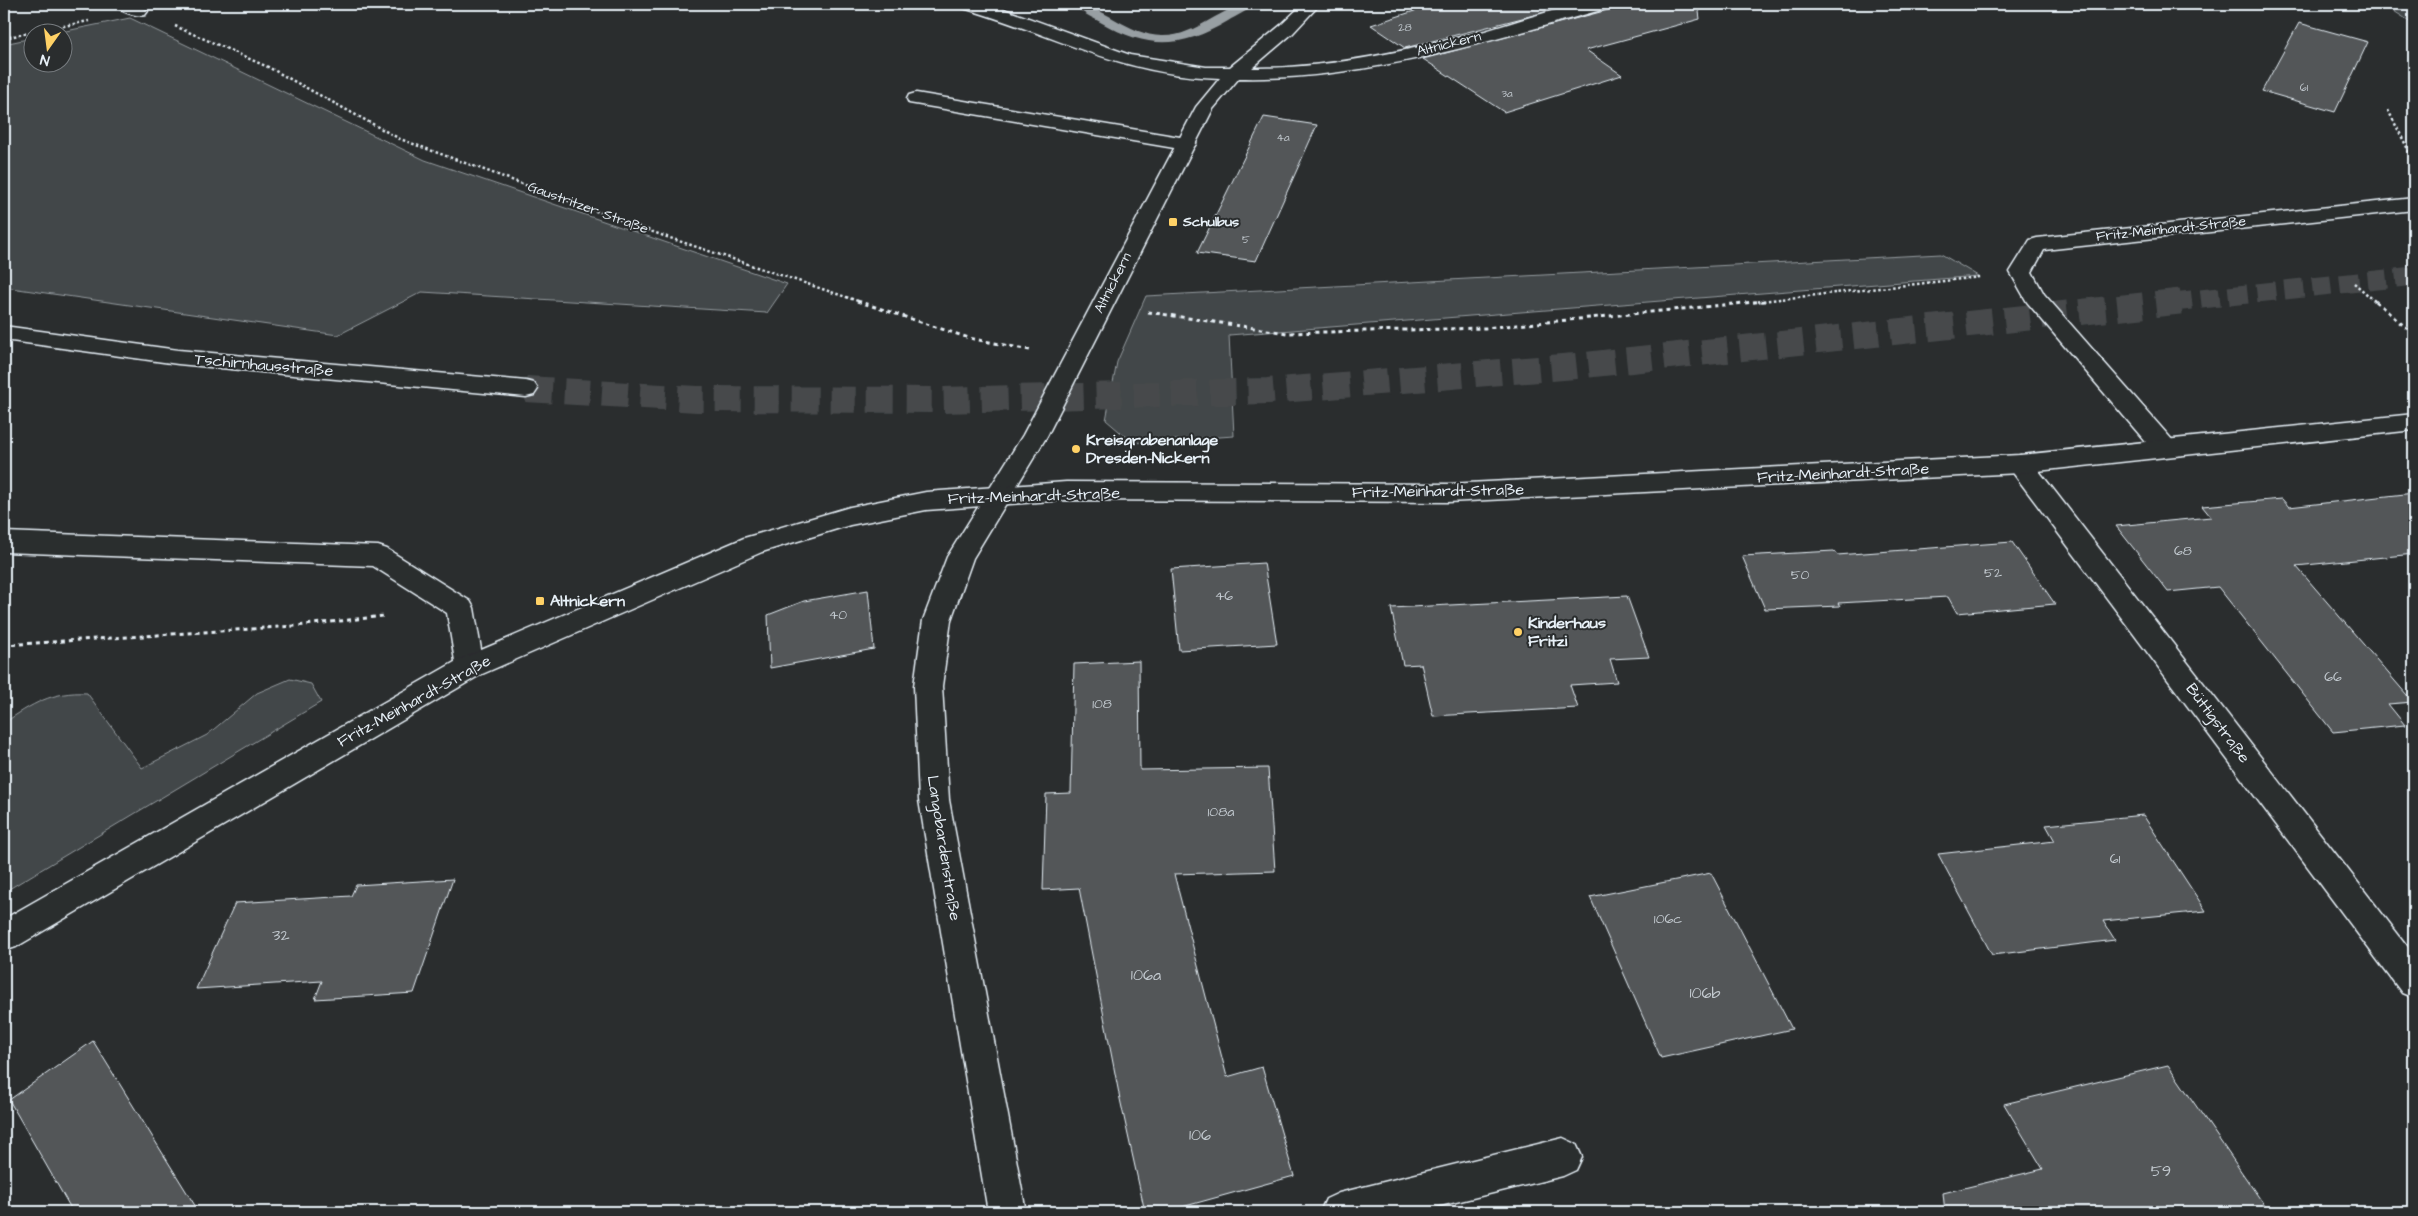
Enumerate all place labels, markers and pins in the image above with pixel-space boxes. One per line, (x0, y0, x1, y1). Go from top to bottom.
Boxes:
place label: Schulbus (1182, 212, 1239, 232)
marker: Schulbus (1167, 216, 1179, 228)
place label: Kreisgrabenanlage Dresden-Nickern (1086, 429, 1219, 469)
marker: Kreisgrabenanlage Dresden-Nickern (1070, 443, 1082, 455)
place label: Altnickern (550, 590, 625, 612)
marker: Altnickern (534, 595, 546, 607)
place label: Kinderhaus Fritzi (1528, 612, 1606, 652)
marker: Kinderhaus Fritzi (1512, 626, 1524, 638)

